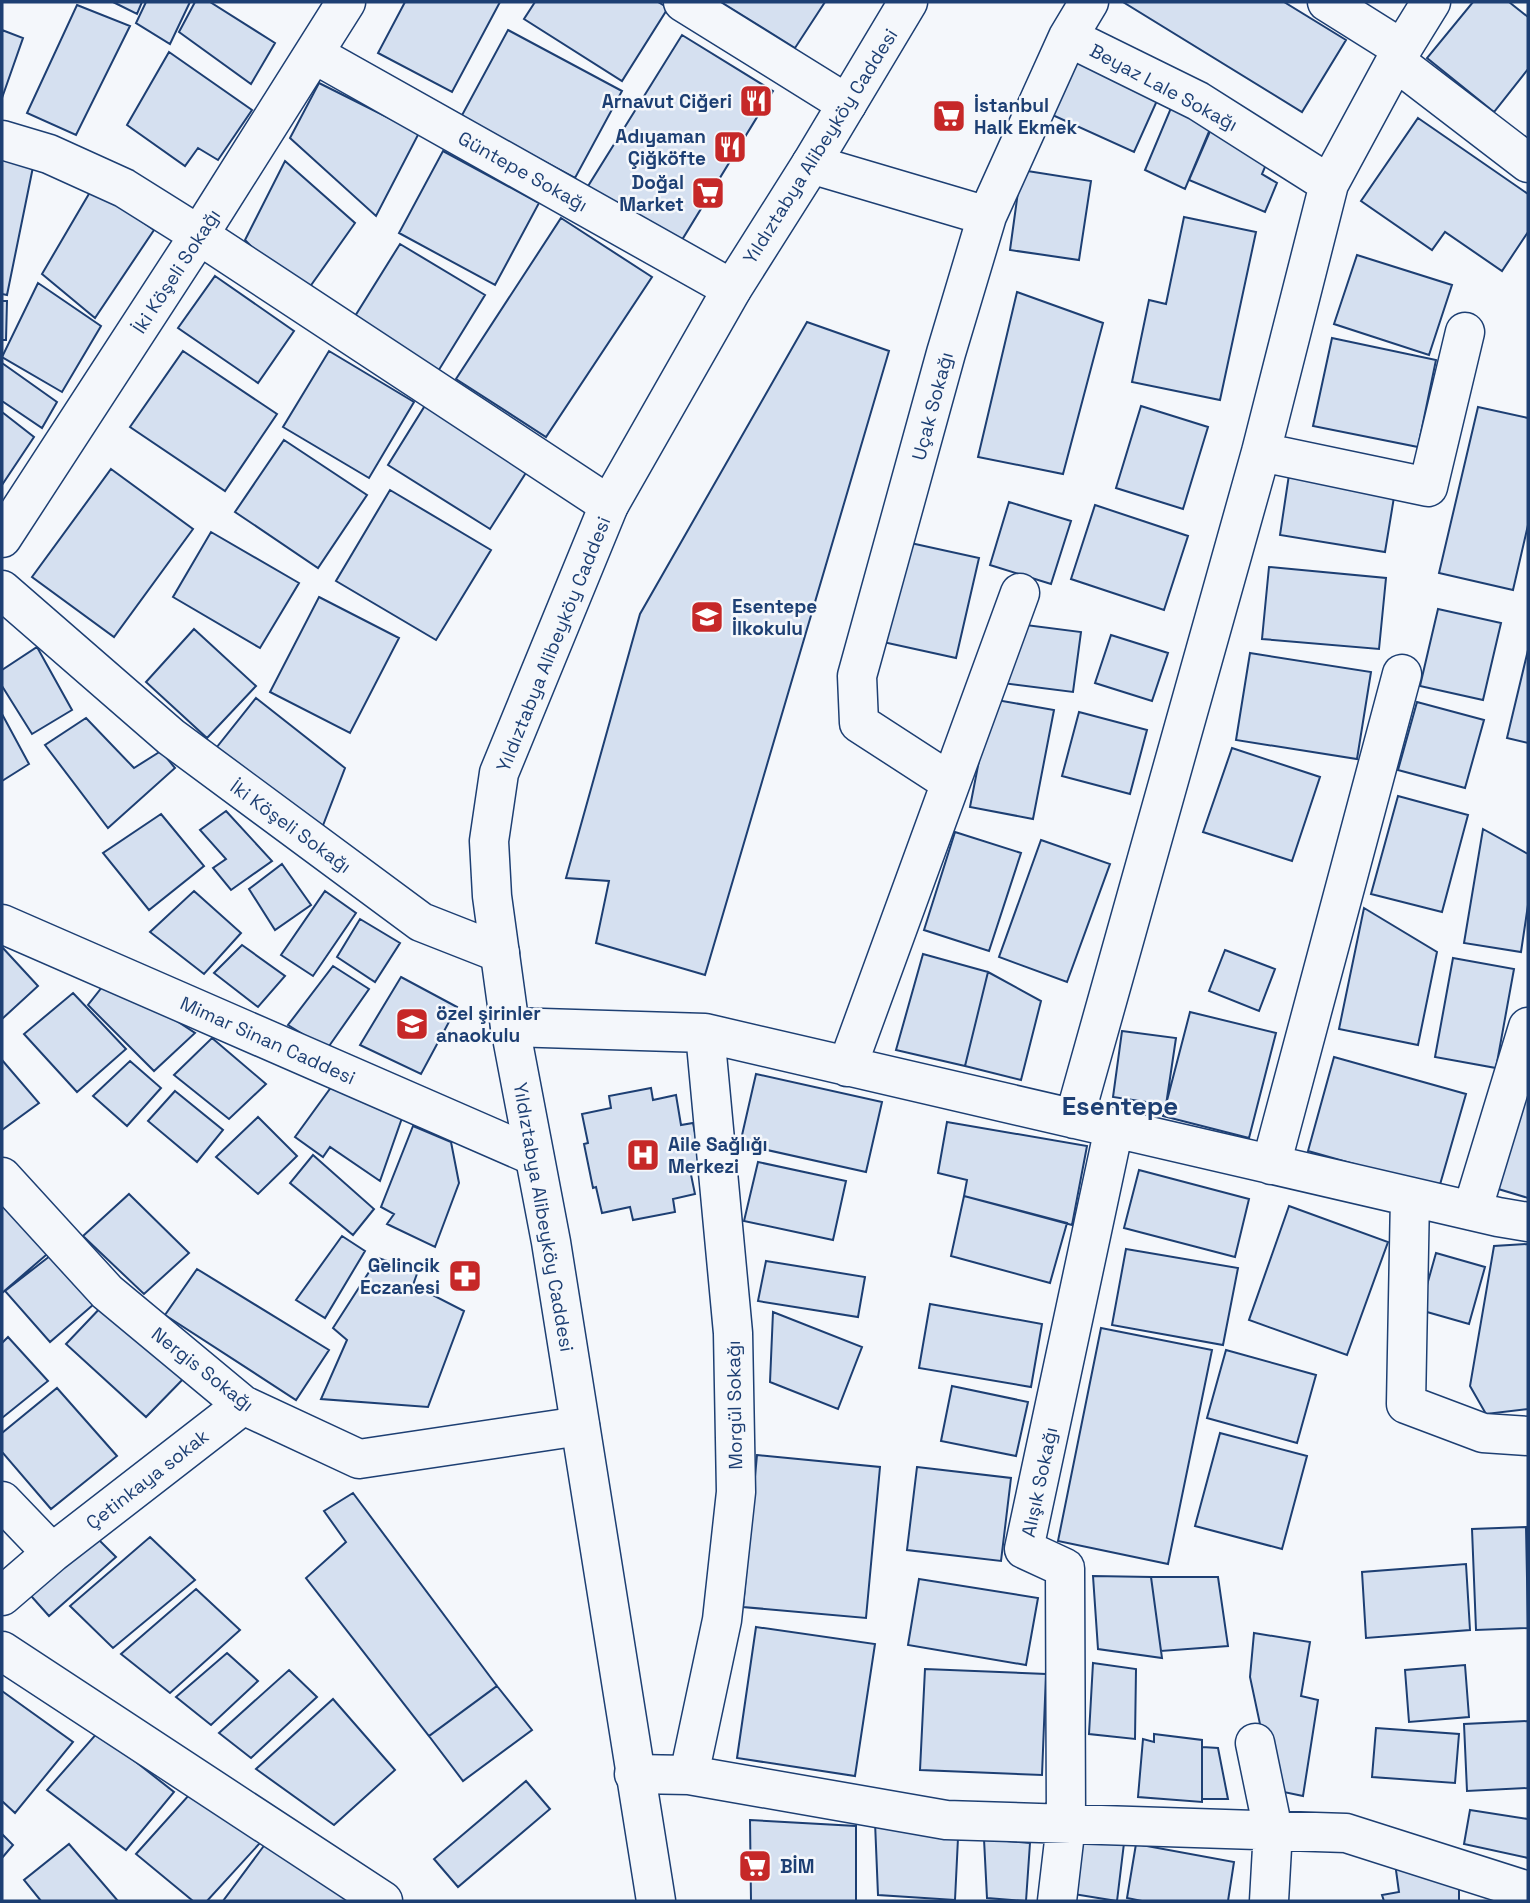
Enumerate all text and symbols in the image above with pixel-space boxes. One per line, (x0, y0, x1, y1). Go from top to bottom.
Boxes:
street label: Yıldıztabya Alibeyköy Caddesi (737, 24, 903, 269)
street label: Beyaz Lale Sokağı (1085, 38, 1242, 137)
restaurant icon: Arnavut Ciğeri (737, 82, 775, 120)
place label: Arnavut Ciğeri (602, 89, 732, 114)
place label: İstanbul Halk Ekmek (974, 93, 1077, 140)
supermarket icon: İstanbul Halk Ekmek (930, 97, 968, 135)
place label: Adıyaman Çiğköfte (615, 124, 706, 171)
street label: Güntepe Sokağı (454, 125, 592, 217)
restaurant icon: Adıyaman Çiğköfte (711, 128, 749, 166)
place label: Doğal Market (619, 170, 684, 217)
supermarket icon: Doğal Market (689, 174, 727, 212)
street label: İki Köşeli Sokağı (127, 204, 226, 338)
street label: Uçak Sokağı (906, 349, 959, 463)
street label: Yıldıztabya Alibeyköy Caddesi (491, 513, 616, 775)
place label: Esentepe İlkokulu (732, 594, 817, 641)
school or university icon: Esentepe İlkokulu (688, 598, 726, 636)
street label: İki Köşeli Sokağı (225, 774, 356, 879)
street label: Mimar Sinan Caddesi (176, 991, 359, 1090)
place label: özel şirinler anaokulu (436, 1001, 541, 1048)
school or university icon: özel şirinler anaokulu (393, 1005, 431, 1043)
street label: Yıldıztabya Alibeyköy Caddesi (507, 1080, 580, 1354)
district label: Esentepe (1062, 1089, 1178, 1123)
place label: Aile Sağlığı Merkezi (668, 1132, 768, 1179)
hospital icon: Aile Sağlığı Merkezi (624, 1136, 662, 1174)
place label: Gelincik Eczanesi (360, 1253, 440, 1300)
pharmacy icon: Gelincik Eczanesi (446, 1257, 484, 1295)
street label: Nergis Sokağı (146, 1322, 259, 1417)
street label: Morgül Sokağı (721, 1340, 748, 1470)
street label: Çetinkaya sokak (81, 1424, 214, 1535)
street label: Alışık Sokağı (1016, 1425, 1063, 1539)
supermarket icon: BİM (736, 1847, 774, 1885)
place label: BİM (780, 1854, 814, 1879)

